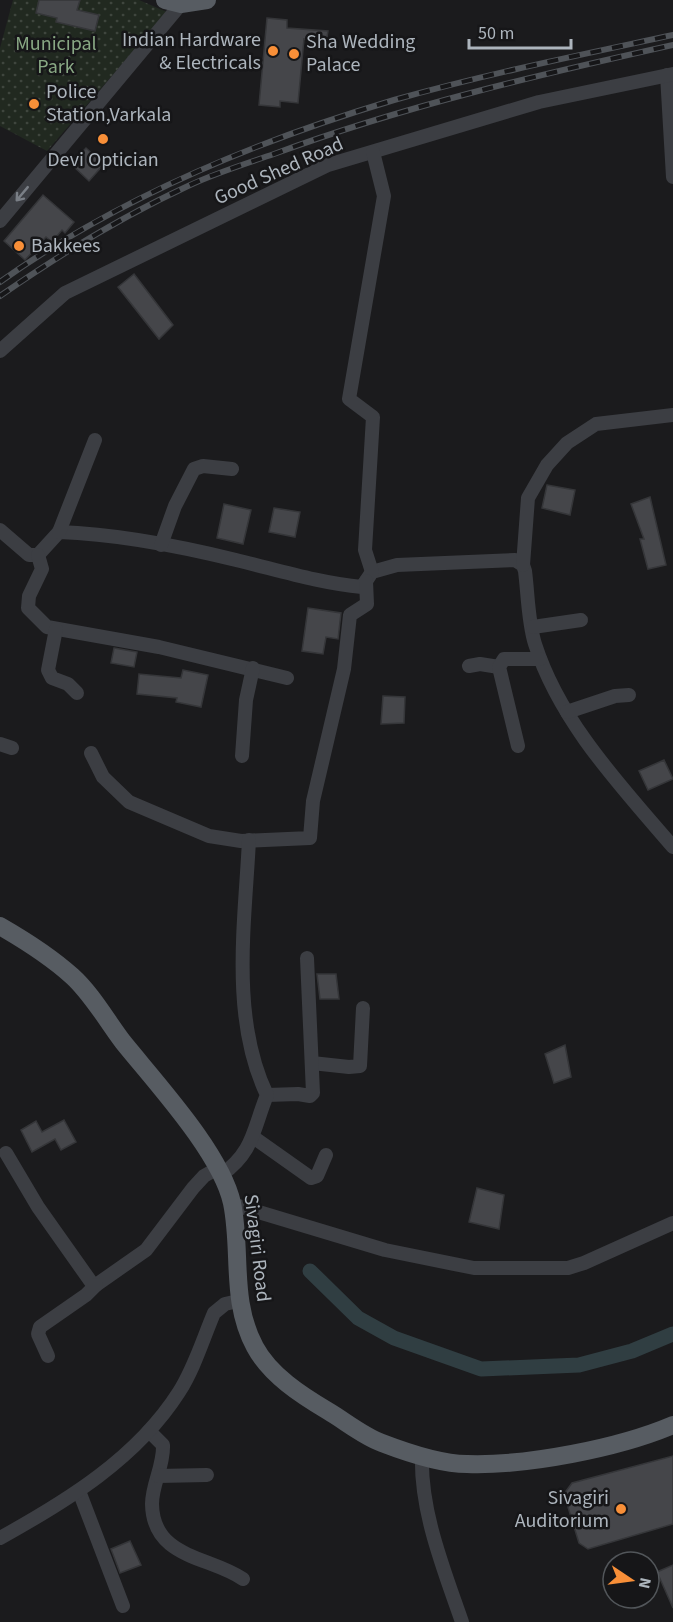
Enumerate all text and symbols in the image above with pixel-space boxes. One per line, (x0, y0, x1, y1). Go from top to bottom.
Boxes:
scale bar (469, 12, 571, 50)
text: 50 m (478, 21, 514, 46)
place label: Indian Hardware & Electricals (122, 26, 261, 77)
place label: Sha Wedding Palace (306, 28, 415, 79)
park label: Municipal Park (15, 30, 97, 81)
marker: Indian Hardware & Electricals (266, 44, 280, 58)
marker: Sha Wedding Palace (287, 47, 301, 61)
place label: Police Station,Varkala (46, 78, 171, 129)
marker: Police Station,Varkala (27, 97, 41, 111)
street label: Good Shed Road (210, 130, 348, 212)
marker: Devi Optician (96, 132, 110, 146)
place label: Devi Optician (47, 146, 159, 174)
one-way arrow (16, 186, 29, 202)
place label: Bakkees (31, 232, 101, 260)
marker: Bakkees (12, 239, 26, 253)
street label: Sivagiri Road (236, 1192, 278, 1304)
place label: Sivagiri Auditorium (515, 1484, 609, 1535)
marker: Sivagiri Auditorium (614, 1502, 628, 1516)
north arrow (601, 1550, 661, 1610)
text: N (633, 1575, 657, 1591)

